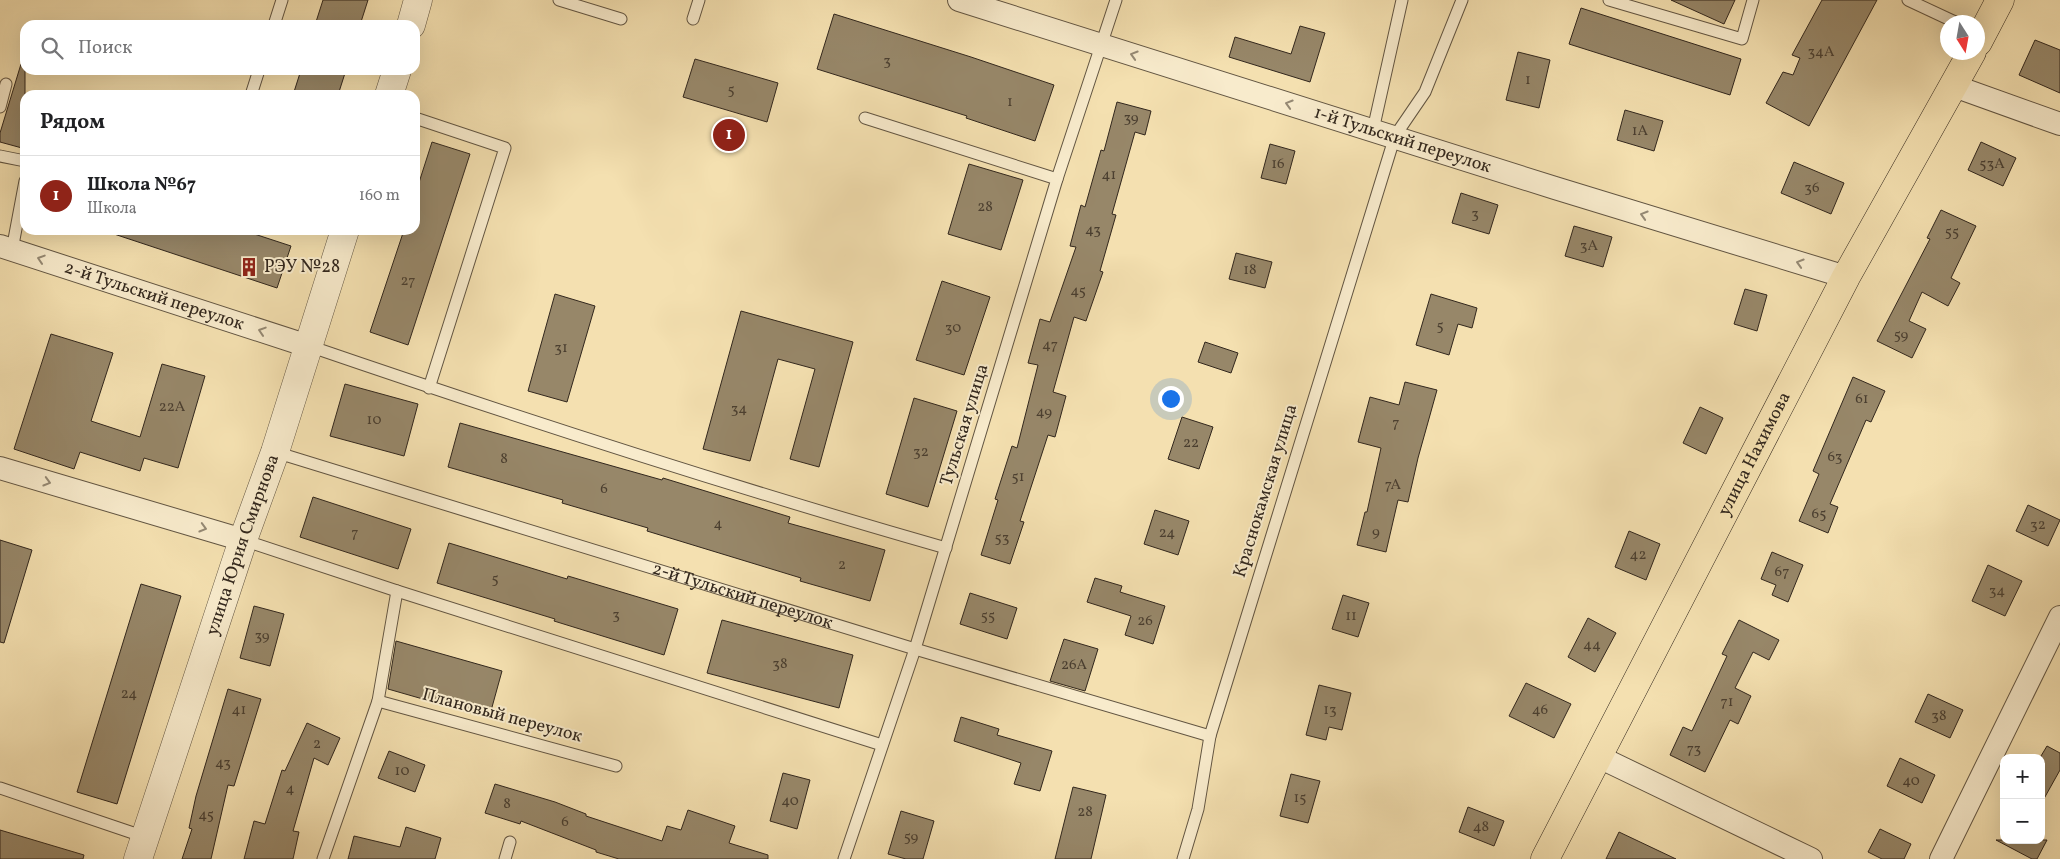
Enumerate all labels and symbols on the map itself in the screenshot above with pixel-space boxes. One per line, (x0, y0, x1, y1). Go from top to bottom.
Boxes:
north arrow (1940, 15, 1985, 60)
house number: 34А (1807, 42, 1835, 63)
house number: 3 (883, 51, 891, 72)
one-way arrow (1130, 51, 1138, 61)
house number: 1 (1525, 70, 1531, 91)
house number: 5 (727, 80, 735, 101)
house number: 1 (1007, 92, 1013, 113)
one-way arrow (1285, 99, 1294, 109)
street label: 1-й Тульский переулок (1311, 100, 1495, 180)
house number: 39 (1123, 108, 1139, 129)
pin: 1 (713, 116, 745, 154)
house number: 1А (1632, 121, 1649, 142)
house number: 16 (1271, 154, 1285, 175)
house number: 53А (1979, 154, 2005, 175)
house number: 41 (1102, 165, 1116, 186)
house number: 36 (1804, 178, 1820, 199)
house number: 28 (977, 197, 993, 218)
house number: 3 (1471, 204, 1479, 225)
one-way arrow (1641, 211, 1649, 221)
house number: 43 (1085, 220, 1101, 241)
house number: 55 (1945, 222, 1959, 243)
house number: 3А (1580, 236, 1599, 257)
one-way arrow (37, 255, 45, 265)
street label: 2-й Тульский переулок (61, 255, 248, 337)
place label: РЭУ №28 (264, 255, 340, 280)
building icon: РЭУ №28 (238, 256, 260, 278)
one-way arrow (1796, 258, 1804, 268)
house number: 18 (1243, 260, 1257, 281)
house number: 27 (401, 271, 415, 292)
house number: 45 (1070, 281, 1086, 302)
house number: 5 (1436, 316, 1444, 337)
house number: 30 (945, 318, 961, 339)
house number: 59 (1894, 325, 1909, 346)
one-way arrow (258, 327, 266, 337)
house number: 47 (1042, 335, 1058, 356)
house number: 31 (554, 338, 568, 359)
street label: Тульская улица (935, 361, 995, 489)
your location (1158, 386, 1184, 412)
street label: улица Нахимова (1712, 388, 1797, 520)
house number: 61 (1855, 389, 1869, 410)
house number: 22А (159, 397, 186, 418)
house number: 34 (731, 399, 747, 420)
street label: Краснокамская улица (1228, 401, 1304, 581)
house number: 49 (1036, 402, 1052, 423)
house number: 10 (367, 410, 381, 431)
house number: 7 (1392, 413, 1400, 434)
house number: 22 (1183, 433, 1199, 454)
house number: 32 (913, 442, 929, 463)
house number: 63 (1827, 447, 1843, 468)
house number: 8 (500, 449, 508, 470)
street label: улица Юрия Смирнова (200, 451, 286, 639)
house number: 51 (1011, 467, 1025, 488)
house number: 7А (1385, 475, 1402, 496)
one-way arrow (42, 476, 50, 486)
house number: 6 (600, 479, 608, 500)
house number: 65 (1812, 504, 1826, 525)
house number: 4 (714, 514, 723, 535)
house number: 32 (2030, 515, 2046, 536)
one-way arrow (198, 522, 206, 532)
house number: 9 (1372, 522, 1380, 543)
house number: 7 (351, 523, 359, 544)
house number: 24 (1159, 523, 1175, 544)
house number: 53 (995, 528, 1009, 549)
house number: 42 (1629, 545, 1647, 566)
house number: 2 (838, 555, 846, 576)
street label: 2-й Тульский переулок (649, 556, 836, 636)
house number: 67 (1775, 562, 1789, 583)
house number: 5 (491, 569, 499, 590)
house number: 34 (1989, 581, 2005, 602)
house number: 3 (612, 605, 620, 626)
house number: 55 (981, 606, 995, 627)
house number: 11 (1345, 606, 1357, 627)
house number: 26 (1137, 611, 1153, 632)
house number: 39 (254, 626, 270, 647)
house number: 44 (1583, 635, 1601, 656)
house number: 38 (772, 654, 788, 675)
house number: 26А (1061, 655, 1088, 676)
street label: Плановый переулок (419, 683, 585, 750)
house number: 24 (121, 684, 137, 705)
house number: 71 (1720, 692, 1734, 713)
house number: 41 (232, 700, 246, 721)
house number: 13 (1323, 700, 1337, 721)
house number: 46 (1532, 700, 1548, 721)
house number: 38 (1931, 706, 1947, 727)
house number: 2 (313, 734, 321, 755)
house number: 73 (1687, 739, 1701, 760)
house number: 43 (215, 753, 231, 774)
house number: 10 (395, 761, 409, 782)
house number: 40 (1902, 771, 1920, 792)
house number: 4 (286, 779, 295, 800)
house number: 15 (1293, 788, 1307, 809)
house number: 40 (781, 791, 799, 812)
house number: 8 (503, 794, 511, 815)
house number: 28 (1077, 802, 1093, 823)
house number: 45 (198, 805, 214, 826)
house number: 6 (561, 812, 569, 833)
house number: 48 (1473, 817, 1489, 838)
house number: 59 (904, 827, 919, 848)

